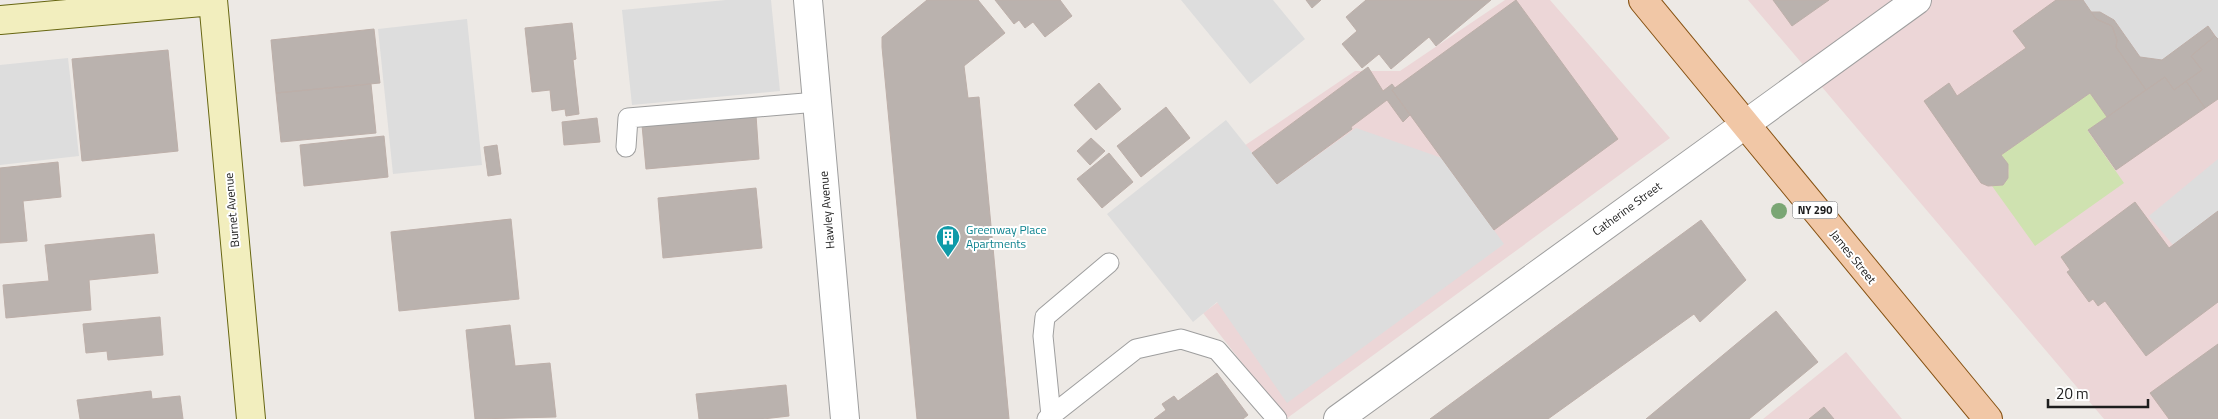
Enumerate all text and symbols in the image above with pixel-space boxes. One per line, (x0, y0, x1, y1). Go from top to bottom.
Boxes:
street label: Hawley Avenue (814, 170, 839, 250)
street label: Burnet Avenue (219, 172, 244, 248)
street label: Catherine Street (1588, 176, 1666, 240)
road number: NY 290 (1792, 202, 1838, 218)
place label: Greenway Place Apartments (966, 220, 1047, 253)
building icon: Greenway Place Apartments (935, 224, 961, 258)
street label: James Street (1826, 226, 1882, 288)
scale bar (2048, 376, 2148, 408)
text: 20 m (2056, 382, 2089, 405)

